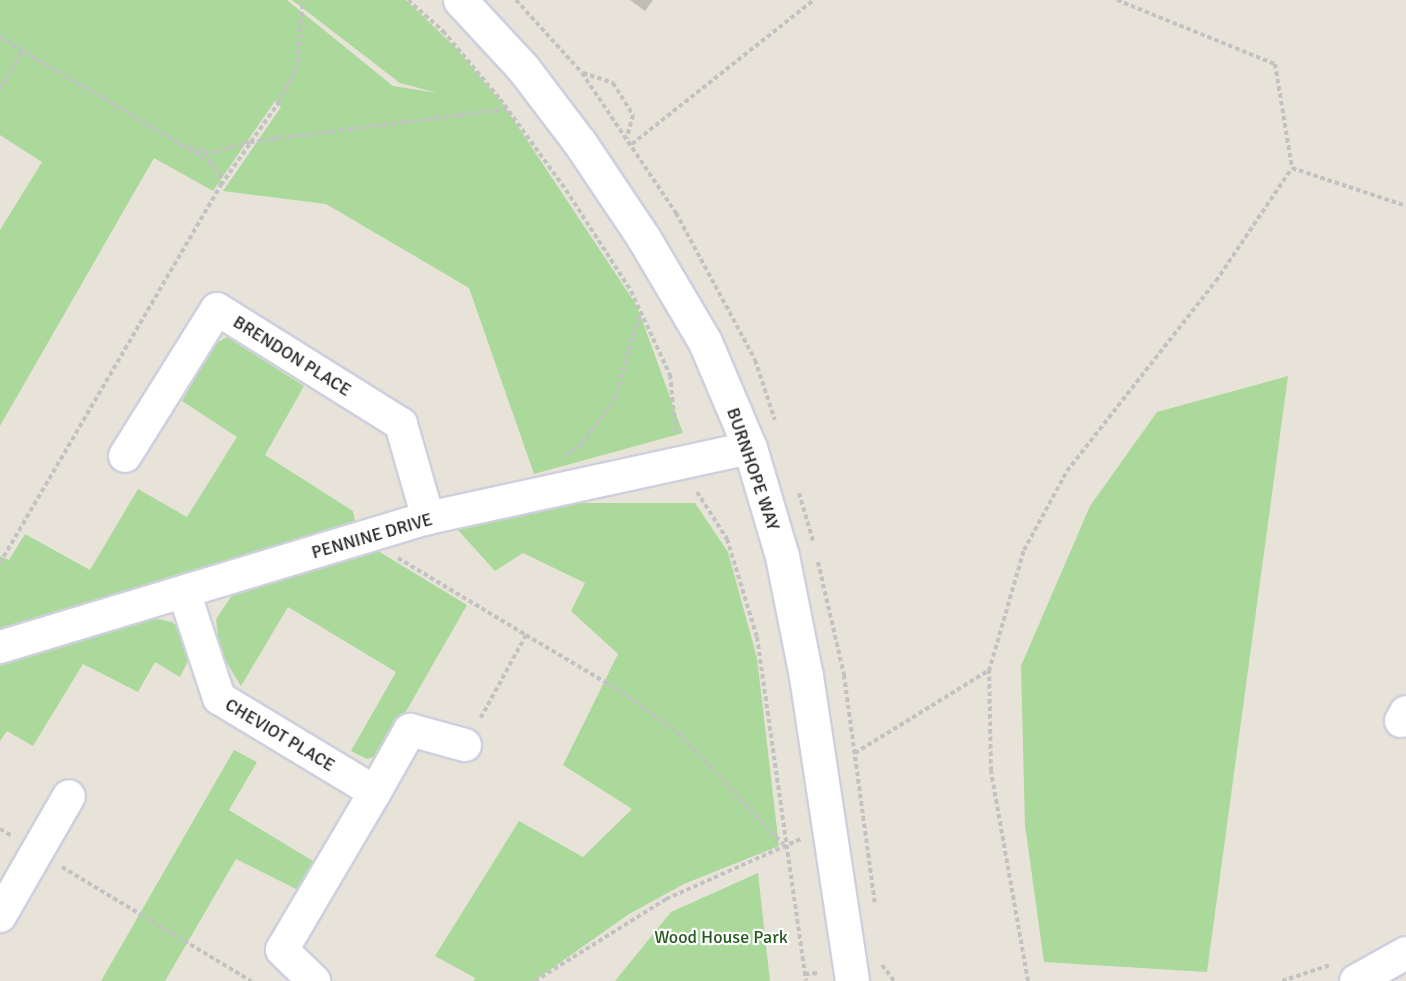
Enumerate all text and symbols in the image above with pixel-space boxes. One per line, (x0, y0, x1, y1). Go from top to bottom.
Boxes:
street label: BRENDON PLACE (229, 311, 355, 401)
street label: BURNHOPE WAY (722, 405, 784, 533)
street label: PENNINE DRIVE (309, 508, 435, 564)
street label: CHEVIOT PLACE (221, 694, 339, 776)
park label: Wood House Park (654, 926, 788, 948)

